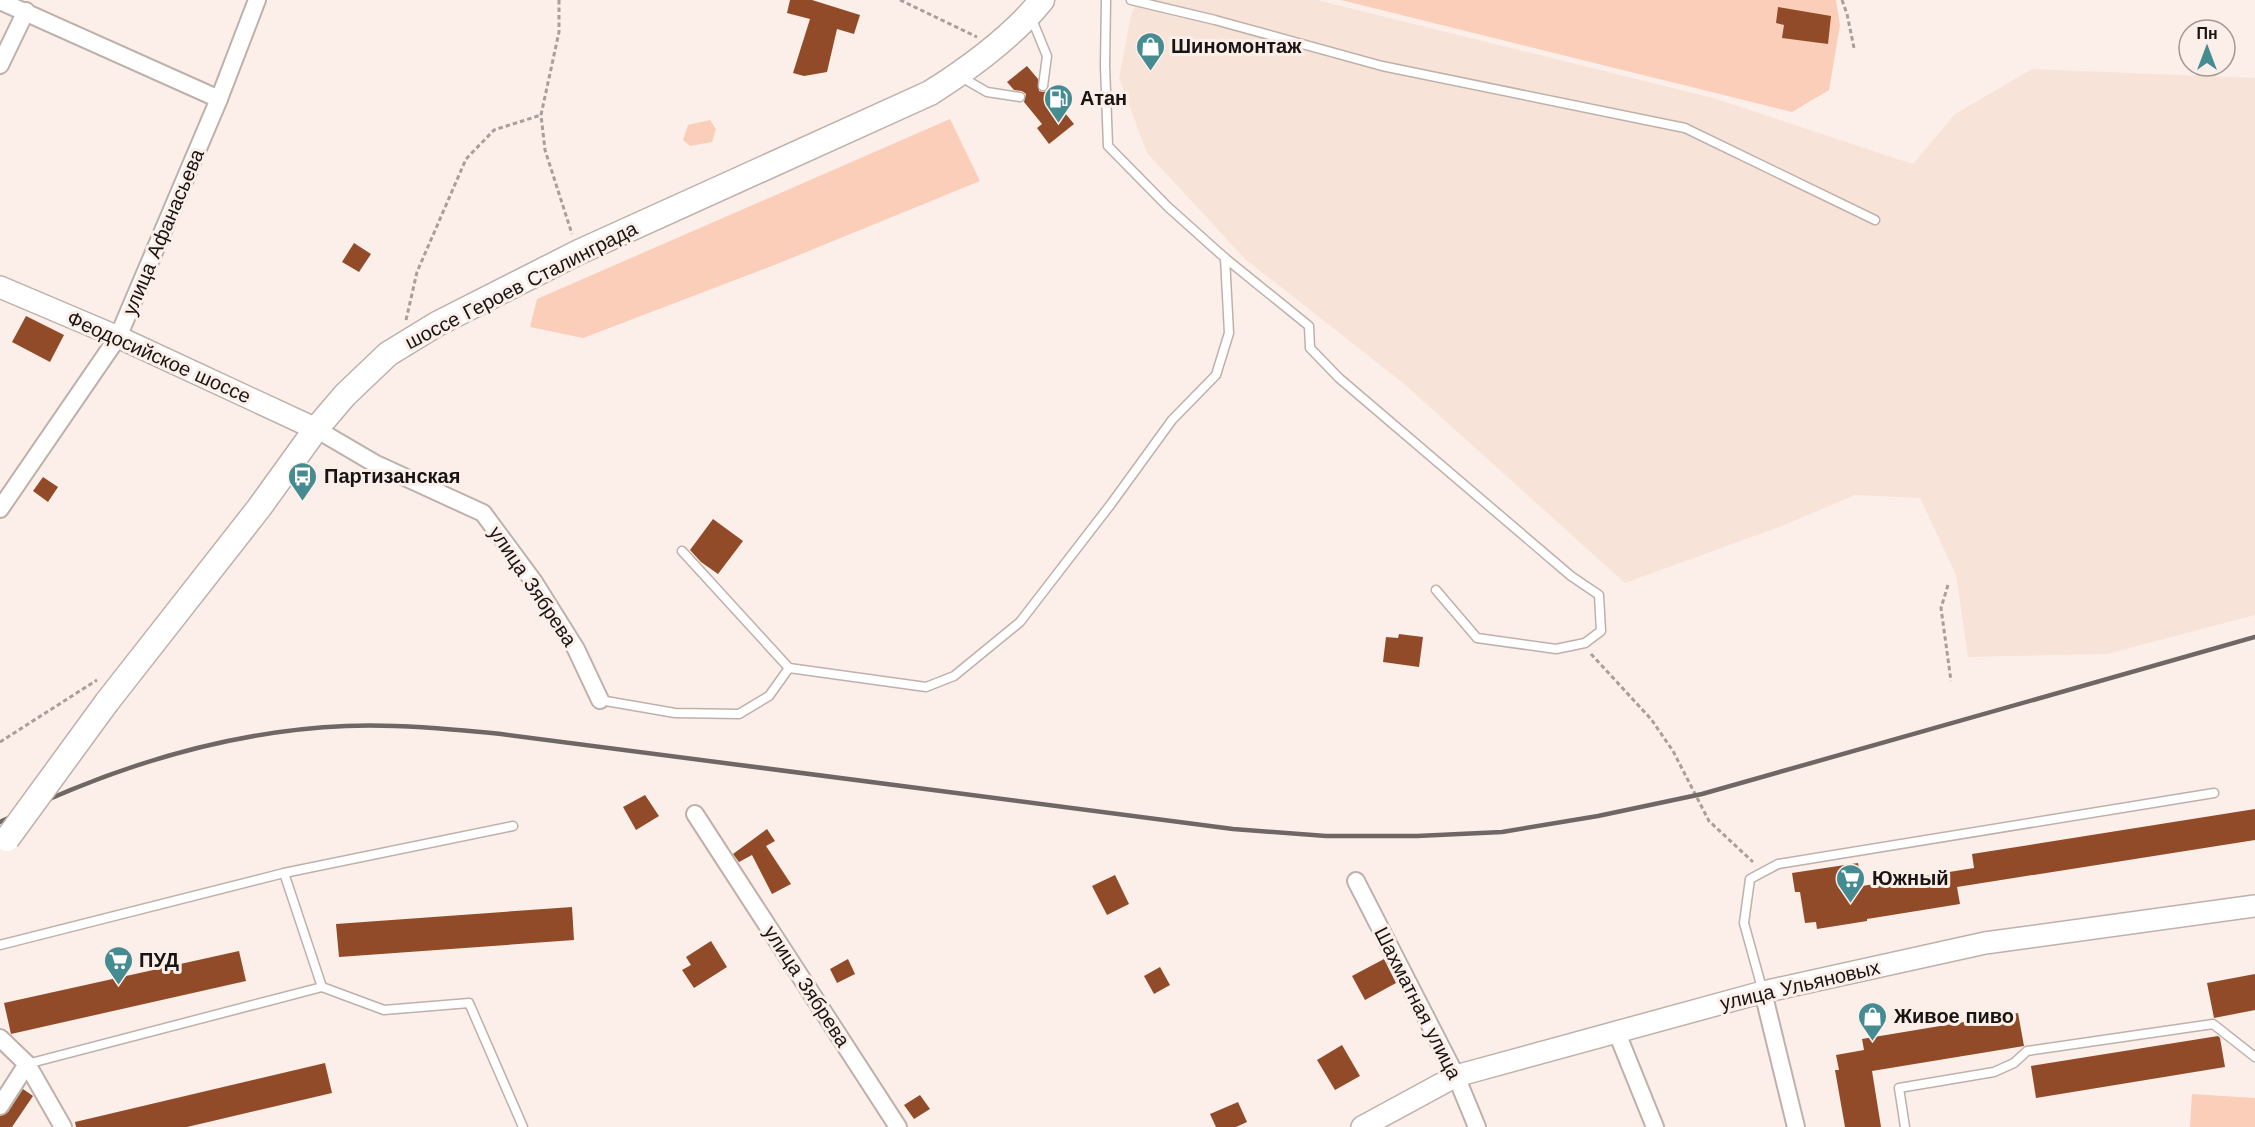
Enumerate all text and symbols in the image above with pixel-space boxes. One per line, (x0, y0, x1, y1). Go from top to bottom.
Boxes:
north arrow (2177, 18, 2237, 78)
text: Пн (2196, 24, 2218, 43)
shop icon: Шиномонтаж (1134, 30, 1166, 72)
place label: Шиномонтаж (1171, 34, 1302, 58)
fuel station icon: Атан (1043, 82, 1075, 124)
place label: Атан (1080, 86, 1127, 110)
street label: улица Афанасьева (117, 145, 209, 319)
street label: шоссе Героев Сталинграда (401, 216, 642, 354)
street label: Феодосийское шоссе (63, 306, 255, 408)
bus stop icon: Партизанская (287, 460, 319, 502)
place label: Партизанская (324, 464, 460, 488)
street label: улица Зябрева (484, 521, 583, 651)
supermarket icon: Южный (1835, 862, 1867, 904)
place label: Южный (1872, 866, 1949, 890)
street label: улица Зябрева (759, 921, 856, 1052)
street label: Шахматная улица (1369, 923, 1467, 1084)
supermarket icon: ПУД (102, 944, 134, 986)
place label: ПУД (139, 948, 179, 972)
street label: улица Ульяновых (1718, 955, 1882, 1015)
shop icon: Живое пиво (1857, 1000, 1889, 1042)
place label: Живое пиво (1893, 1004, 2014, 1028)

